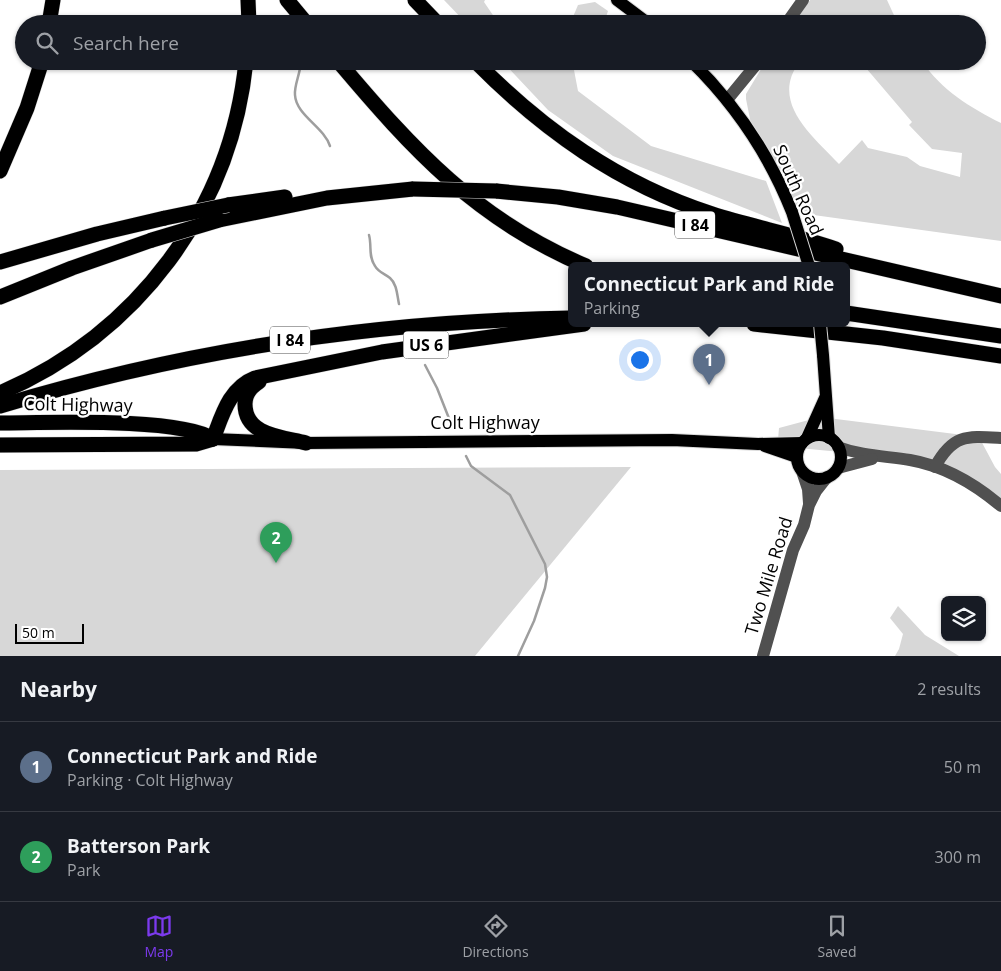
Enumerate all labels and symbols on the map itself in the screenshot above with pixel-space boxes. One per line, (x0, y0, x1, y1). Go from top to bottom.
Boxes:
street label: South Road (768, 140, 830, 239)
road number: I 84 (675, 212, 715, 238)
road number: I 84 (270, 326, 310, 354)
road number: US 6 (404, 332, 448, 358)
pin: 1 (693, 344, 725, 385)
your location (627, 347, 653, 373)
street label: Colt Highway (23, 391, 134, 417)
street label: Colt Highway (430, 410, 541, 434)
street label: Two Mile Road (739, 514, 797, 638)
pin: 2 (260, 522, 292, 563)
scale bar (15, 621, 84, 644)

